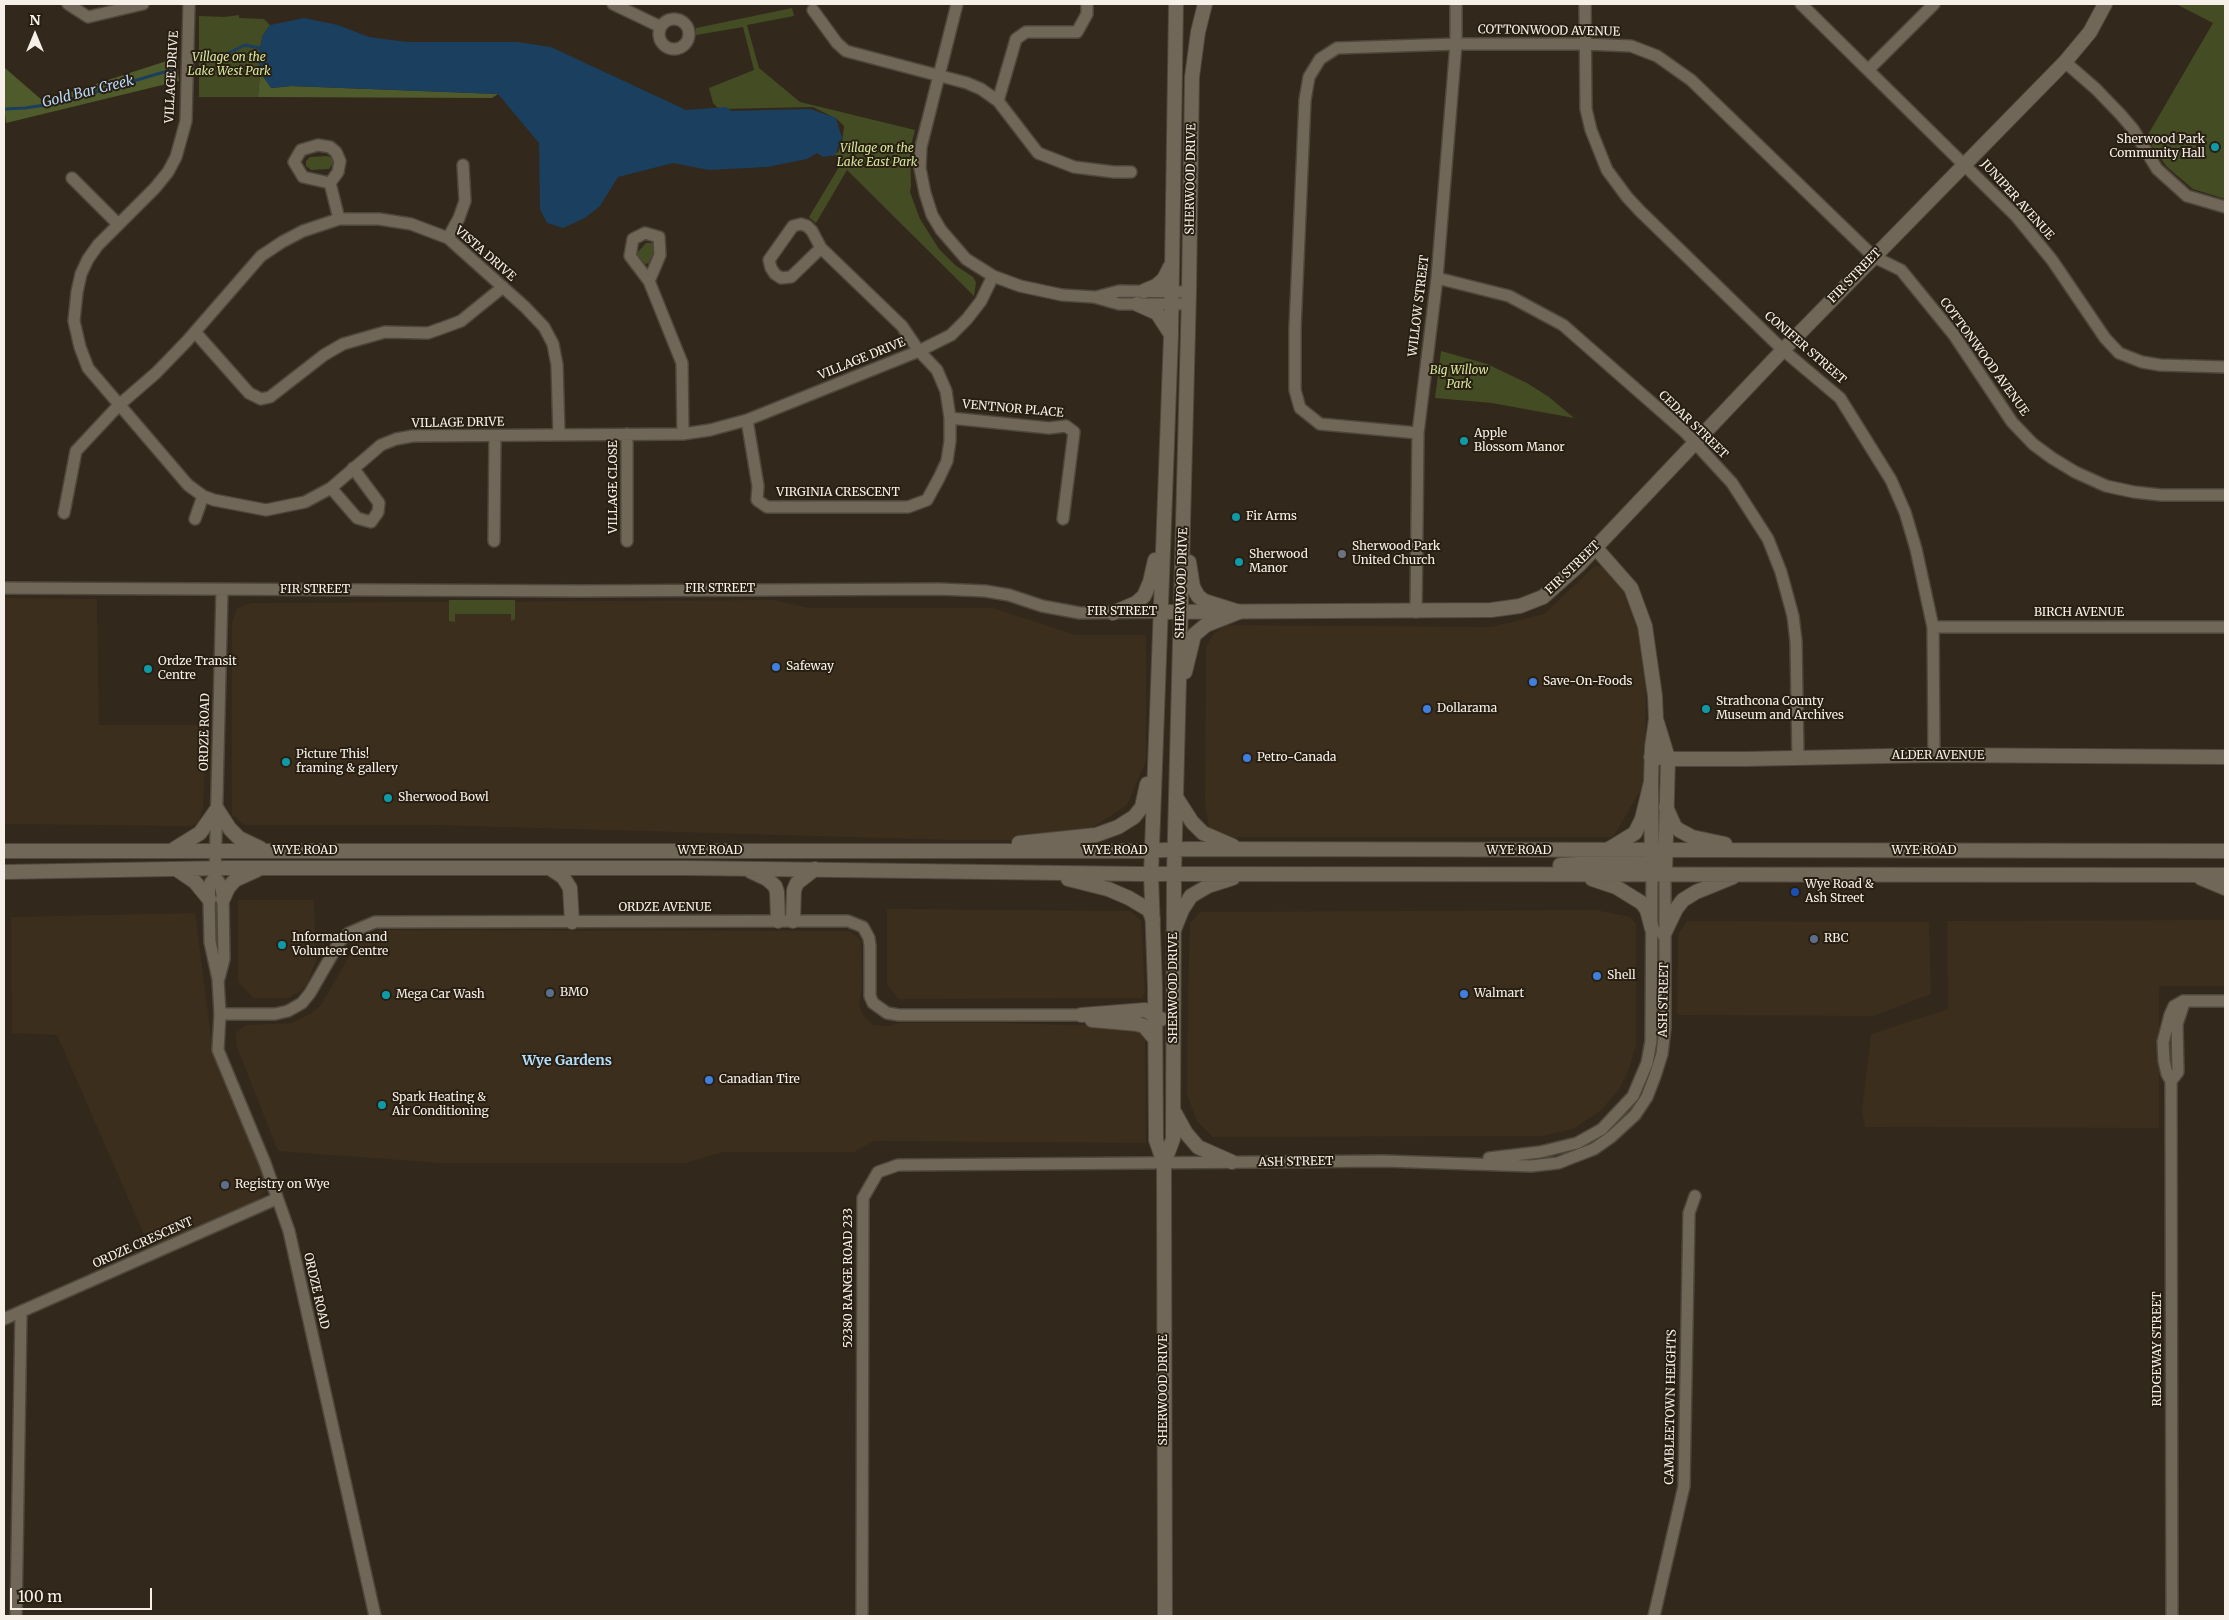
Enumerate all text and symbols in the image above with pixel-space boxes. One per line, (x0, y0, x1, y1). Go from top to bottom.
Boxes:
north arrow (10, 10, 60, 60)
text: N (29, 11, 41, 29)
street label: COTTONWOOD AVENUE (1478, 23, 1620, 39)
street label: VILLAGE DRIVE (162, 30, 182, 124)
park label: Village on the Lake West Park (188, 51, 270, 79)
water label: Gold Bar Creek (40, 73, 136, 111)
street label: SHERWOOD DRIVE (1183, 123, 1199, 235)
place label: Sherwood Park Community Hall (2110, 133, 2205, 161)
marker: Sherwood Park Community Hall (2209, 141, 2221, 153)
park label: Village on the Lake East Park (837, 142, 917, 170)
street label: JUNIPER AVENUE (1977, 157, 2057, 243)
street label: VISTA DRIVE (452, 224, 518, 284)
street label: FIR STREET (1825, 246, 1885, 306)
street label: WILLOW STREET (1406, 254, 1432, 358)
street label: COTTONWOOD AVENUE (1936, 295, 2032, 419)
street label: CONIFER STREET (1761, 309, 1849, 387)
street label: VILLAGE DRIVE (816, 335, 908, 383)
park label: Big Willow Park (1430, 364, 1488, 392)
street label: CEDAR STREET (1655, 388, 1731, 462)
street label: VENTNOR PLACE (962, 397, 1064, 421)
street label: VILLAGE DRIVE (412, 415, 504, 431)
place label: Apple Blossom Manor (1474, 427, 1565, 455)
marker: Apple Blossom Manor (1458, 435, 1470, 447)
street label: VILLAGE CLOSE (607, 440, 621, 534)
street label: VIRGINIA CRESCENT (776, 486, 900, 500)
place label: Fir Arms (1246, 510, 1297, 524)
marker: Fir Arms (1230, 511, 1242, 523)
street label: SHERWOOD DRIVE (1173, 527, 1191, 639)
street label: FIR STREET (1543, 538, 1603, 598)
place label: Sherwood Park United Church (1352, 540, 1440, 568)
place label: Sherwood Manor (1249, 548, 1308, 576)
marker: Sherwood Park United Church (1336, 548, 1348, 560)
marker: Sherwood Manor (1233, 556, 1245, 568)
street label: FIR STREET (685, 582, 755, 596)
street label: FIR STREET (280, 583, 350, 597)
street label: FIR STREET (1087, 605, 1157, 619)
street label: BIRCH AVENUE (2034, 606, 2124, 620)
place label: Ordze Transit Centre (158, 655, 237, 683)
place label: Safeway (786, 660, 834, 674)
marker: Safeway (770, 661, 782, 673)
marker: Ordze Transit Centre (142, 663, 154, 675)
place label: Save-On-Foods (1543, 675, 1632, 689)
marker: Save-On-Foods (1527, 676, 1539, 688)
street label: ORDZE ROAD (197, 693, 213, 771)
place label: Strathcona County Museum and Archives (1716, 695, 1844, 723)
place label: Dollarama (1437, 702, 1497, 716)
marker: Dollarama (1421, 703, 1433, 715)
marker: Strathcona County Museum and Archives (1700, 703, 1712, 715)
place label: Picture This! framing & gallery (296, 748, 398, 776)
street label: ALDER AVENUE (1892, 749, 1984, 763)
place label: Petro-Canada (1257, 751, 1336, 765)
marker: Petro-Canada (1241, 752, 1253, 764)
marker: Picture This! framing & gallery (280, 756, 292, 768)
place label: Sherwood Bowl (398, 791, 489, 805)
marker: Sherwood Bowl (382, 792, 394, 804)
street label: WYE ROAD (272, 844, 338, 858)
street label: WYE ROAD (677, 844, 743, 858)
street label: WYE ROAD (1082, 844, 1148, 858)
street label: WYE ROAD (1486, 844, 1552, 858)
street label: WYE ROAD (1891, 844, 1957, 858)
place label: Wye Road & Ash Street (1805, 878, 1874, 906)
marker: Wye Road & Ash Street (1789, 886, 1801, 898)
street label: ORDZE AVENUE (619, 901, 711, 915)
place label: Information and Volunteer Centre (292, 931, 388, 959)
street label: SHERWOOD DRIVE (1167, 932, 1181, 1044)
place label: RBC (1824, 932, 1849, 946)
marker: RBC (1808, 933, 1820, 945)
marker: Information and Volunteer Centre (276, 939, 288, 951)
street label: ASH STREET (1656, 962, 1672, 1038)
place label: Shell (1607, 969, 1636, 983)
marker: Shell (1591, 970, 1603, 982)
place label: BMO (560, 986, 588, 1000)
marker: BMO (544, 987, 556, 999)
place label: Walmart (1474, 987, 1524, 1001)
place label: Mega Car Wash (396, 988, 485, 1002)
marker: Walmart (1458, 988, 1470, 1000)
marker: Mega Car Wash (380, 989, 392, 1001)
district label: Wye Gardens (522, 1053, 612, 1069)
place label: Canadian Tire (719, 1073, 800, 1087)
marker: Canadian Tire (703, 1074, 715, 1086)
place label: Spark Heating & Air Conditioning (392, 1091, 489, 1119)
marker: Spark Heating & Air Conditioning (376, 1099, 388, 1111)
street label: ASH STREET (1258, 1154, 1334, 1170)
place label: Registry on Wye (235, 1178, 330, 1192)
marker: Registry on Wye (219, 1179, 231, 1191)
street label: 52380 RANGE ROAD 233 (842, 1208, 856, 1348)
street label: ORDZE CRESCENT (91, 1214, 195, 1272)
street label: ORDZE ROAD (300, 1251, 332, 1331)
street label: RIDGEWAY STREET (2151, 1292, 2165, 1406)
street label: CAMBLEETOWN HEIGHTS (1662, 1329, 1680, 1485)
street label: SHERWOOD DRIVE (1157, 1334, 1171, 1446)
scale bar (12, 1578, 155, 1610)
text: 100 m (18, 1587, 62, 1606)

